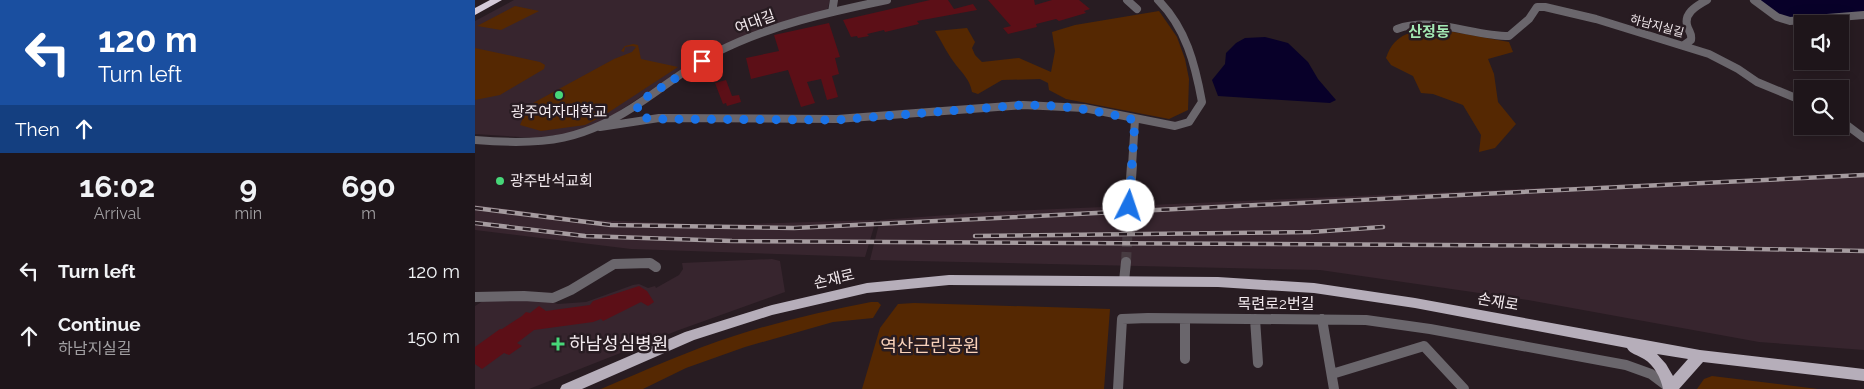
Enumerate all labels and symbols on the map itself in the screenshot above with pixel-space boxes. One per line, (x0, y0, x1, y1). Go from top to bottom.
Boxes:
street label: 여대길 (732, 6, 778, 38)
street label: 하남지실길 (1629, 12, 1685, 40)
district label: 산정동 (1408, 23, 1450, 41)
pin (681, 40, 723, 82)
marker: 광주여자대학교 (553, 89, 565, 101)
place label: 광주여자대학교 (511, 103, 607, 121)
place label: 광주반석교회 (510, 172, 593, 190)
marker: 광주반석교회 (494, 175, 506, 187)
position arrow (1102, 179, 1154, 231)
street label: 손재로 (812, 266, 856, 292)
street label: 손재로 (1476, 290, 1520, 314)
street label: 목련로2번길 (1238, 295, 1314, 313)
place label: 하남성심병원 (569, 333, 668, 354)
park label: 역산근린공원 (880, 335, 980, 356)
marker: 하남성심병원 (551, 337, 565, 351)

